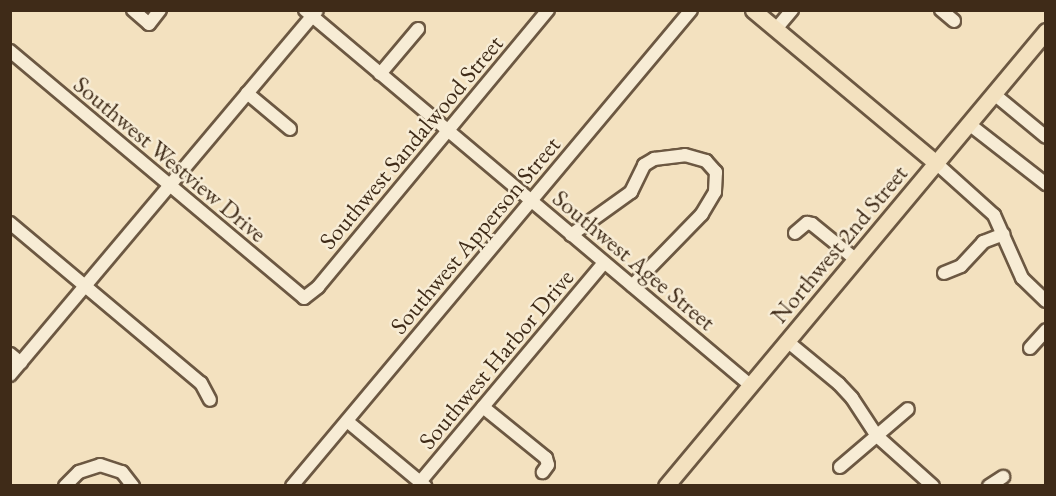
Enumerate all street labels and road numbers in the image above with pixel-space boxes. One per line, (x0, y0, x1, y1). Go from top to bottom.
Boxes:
street label: Southwest Sandalwood Street (313, 29, 509, 255)
street label: Southwest Westview Drive (68, 70, 272, 248)
street label: Southwest Apperson Street (384, 130, 566, 340)
street label: Northwest 2nd Street (765, 159, 913, 329)
street label: Southwest Agee Street (547, 184, 721, 336)
street label: Southwest Harbor Drive (412, 263, 580, 455)

